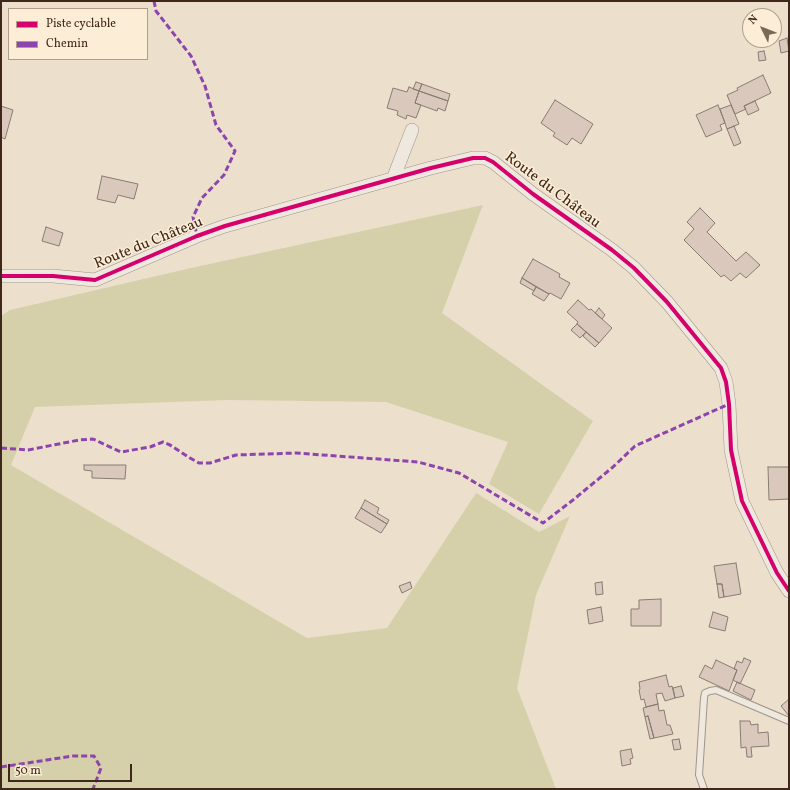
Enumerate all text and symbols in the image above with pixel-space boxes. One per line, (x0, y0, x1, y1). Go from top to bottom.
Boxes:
legend (8, 8, 148, 60)
north arrow (742, 8, 782, 48)
text: N (745, 12, 762, 28)
text: Piste cyclable (46, 16, 116, 32)
text: Chemin (46, 36, 88, 52)
street label: Route du Château (500, 149, 604, 233)
street label: Route du Château (92, 214, 206, 274)
scale bar (10, 756, 134, 782)
text: 50 m (15, 763, 41, 779)

